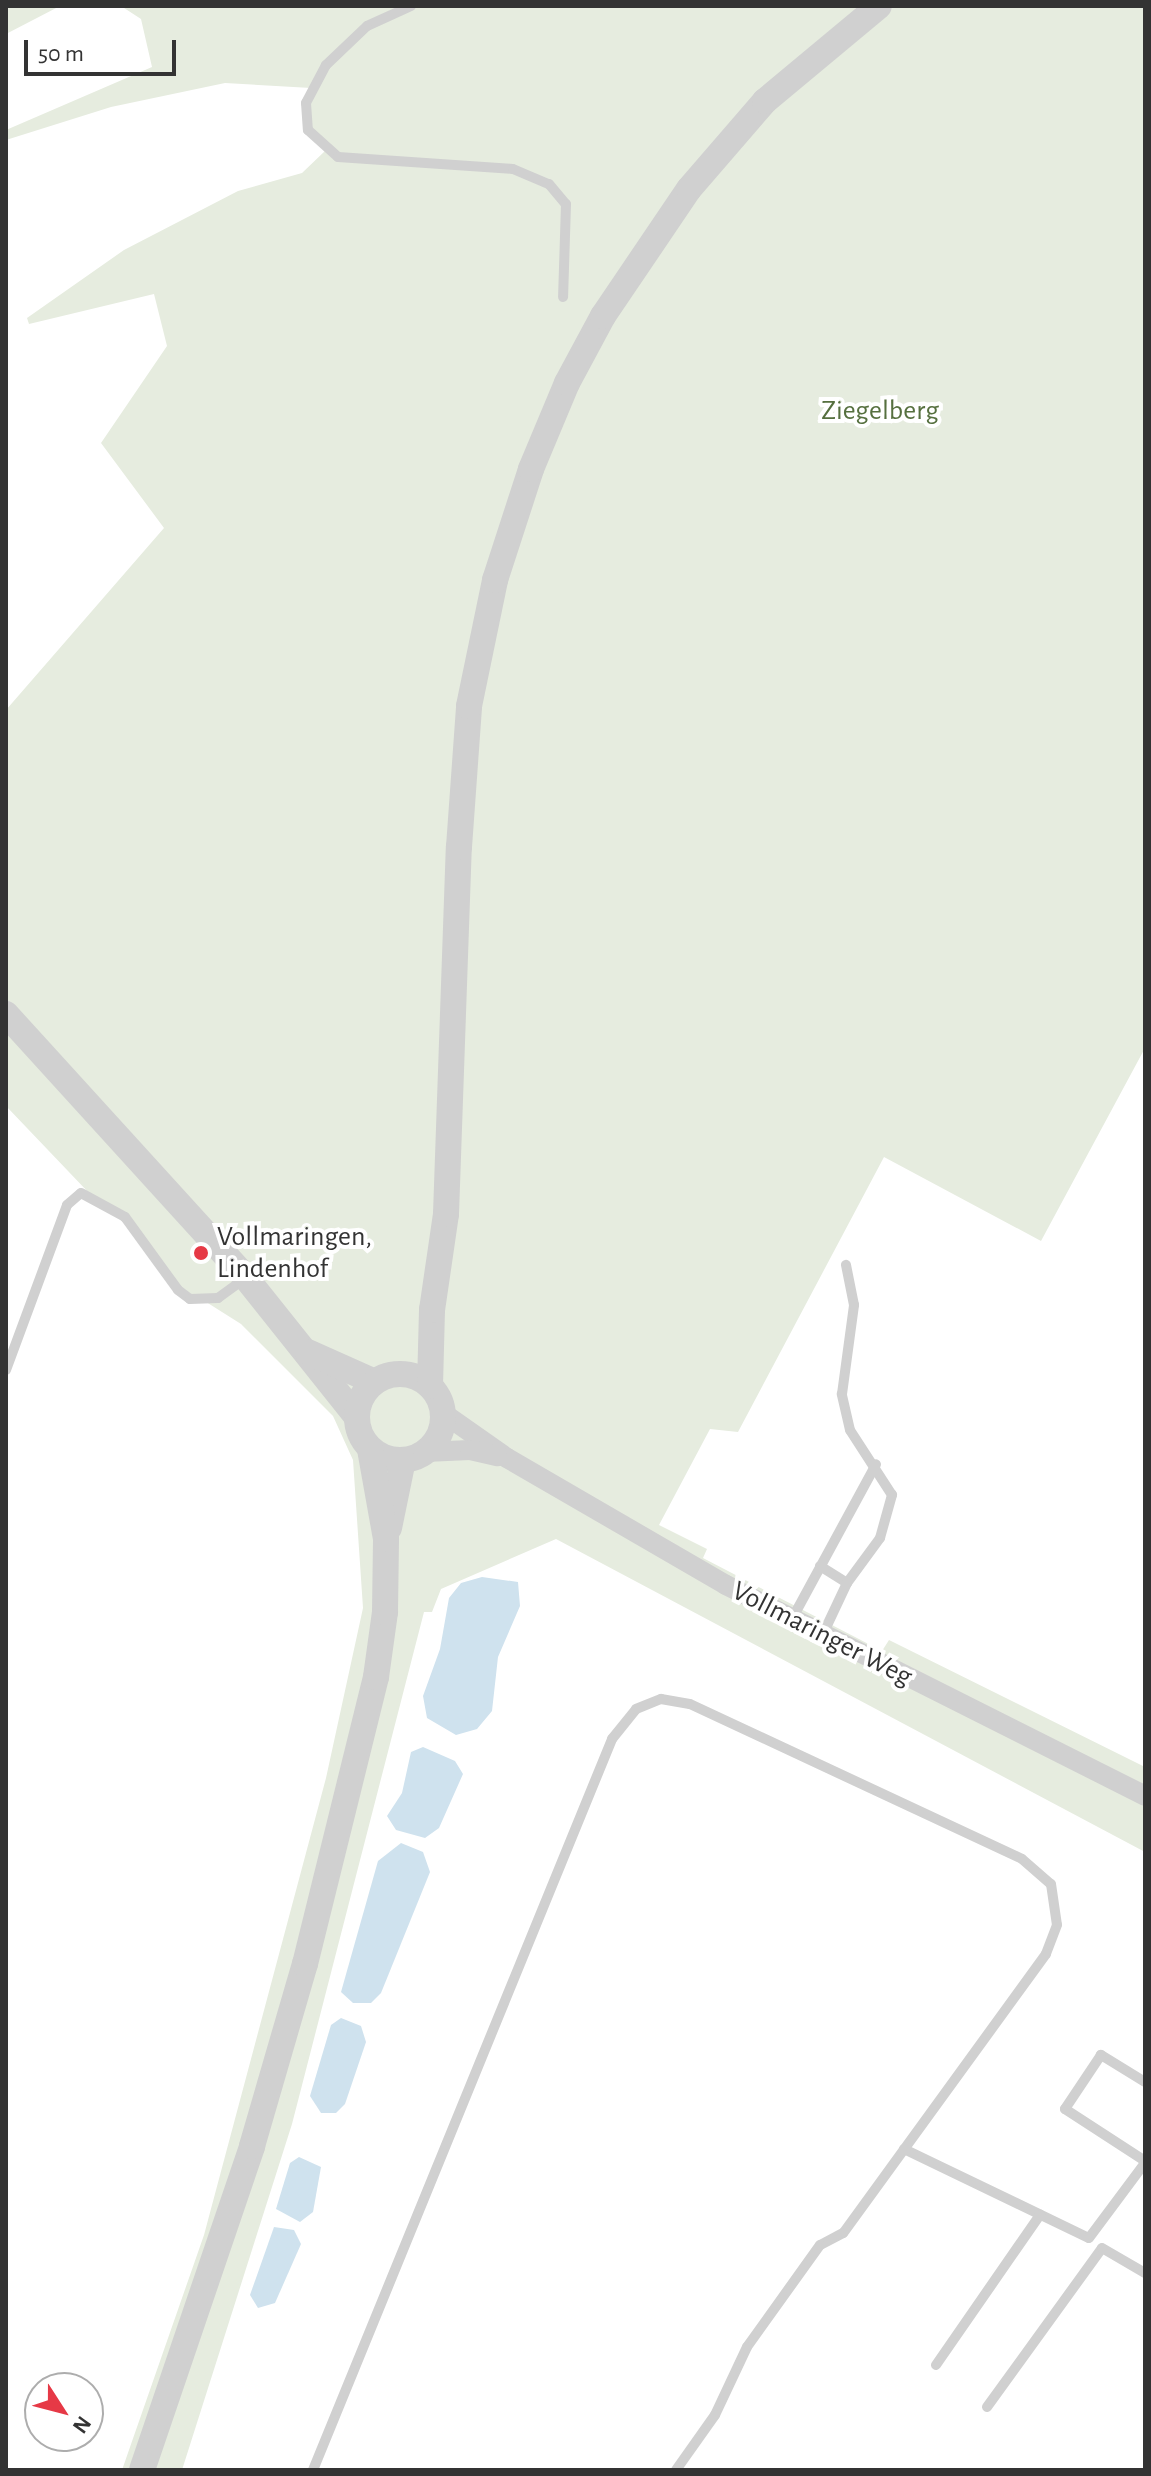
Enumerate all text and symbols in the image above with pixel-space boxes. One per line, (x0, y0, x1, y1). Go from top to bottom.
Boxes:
scale bar (28, 24, 180, 74)
text: 50 m (38, 42, 84, 66)
park label: Ziegelberg (821, 394, 939, 428)
place label: Vollmaringen, Lindenhof (217, 1220, 372, 1286)
marker: Vollmaringen, Lindenhof (192, 1244, 210, 1262)
street label: Vollmaringer Weg (726, 1574, 918, 1694)
north arrow (24, 2372, 104, 2452)
text: N (68, 2412, 95, 2438)

